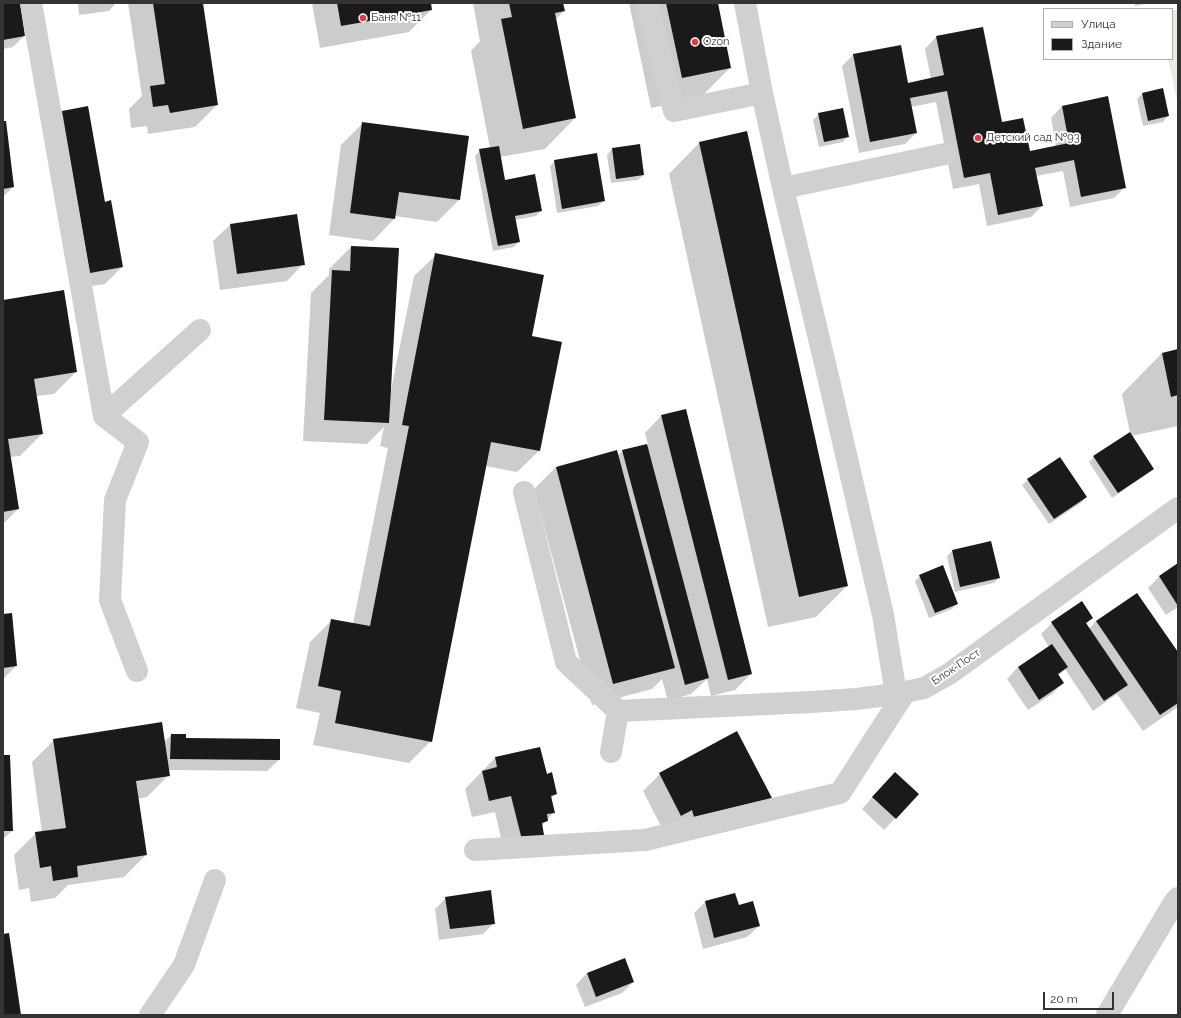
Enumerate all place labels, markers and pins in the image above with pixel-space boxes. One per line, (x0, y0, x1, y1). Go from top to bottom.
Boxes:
place label: Баня №11 (371, 11, 421, 25)
marker: Баня №11 (358, 13, 368, 23)
place label: Ozon (703, 35, 730, 49)
marker: Ozon (690, 37, 700, 47)
place label: Детский сад №93 (986, 131, 1080, 145)
marker: Детский сад №93 (973, 133, 983, 143)

